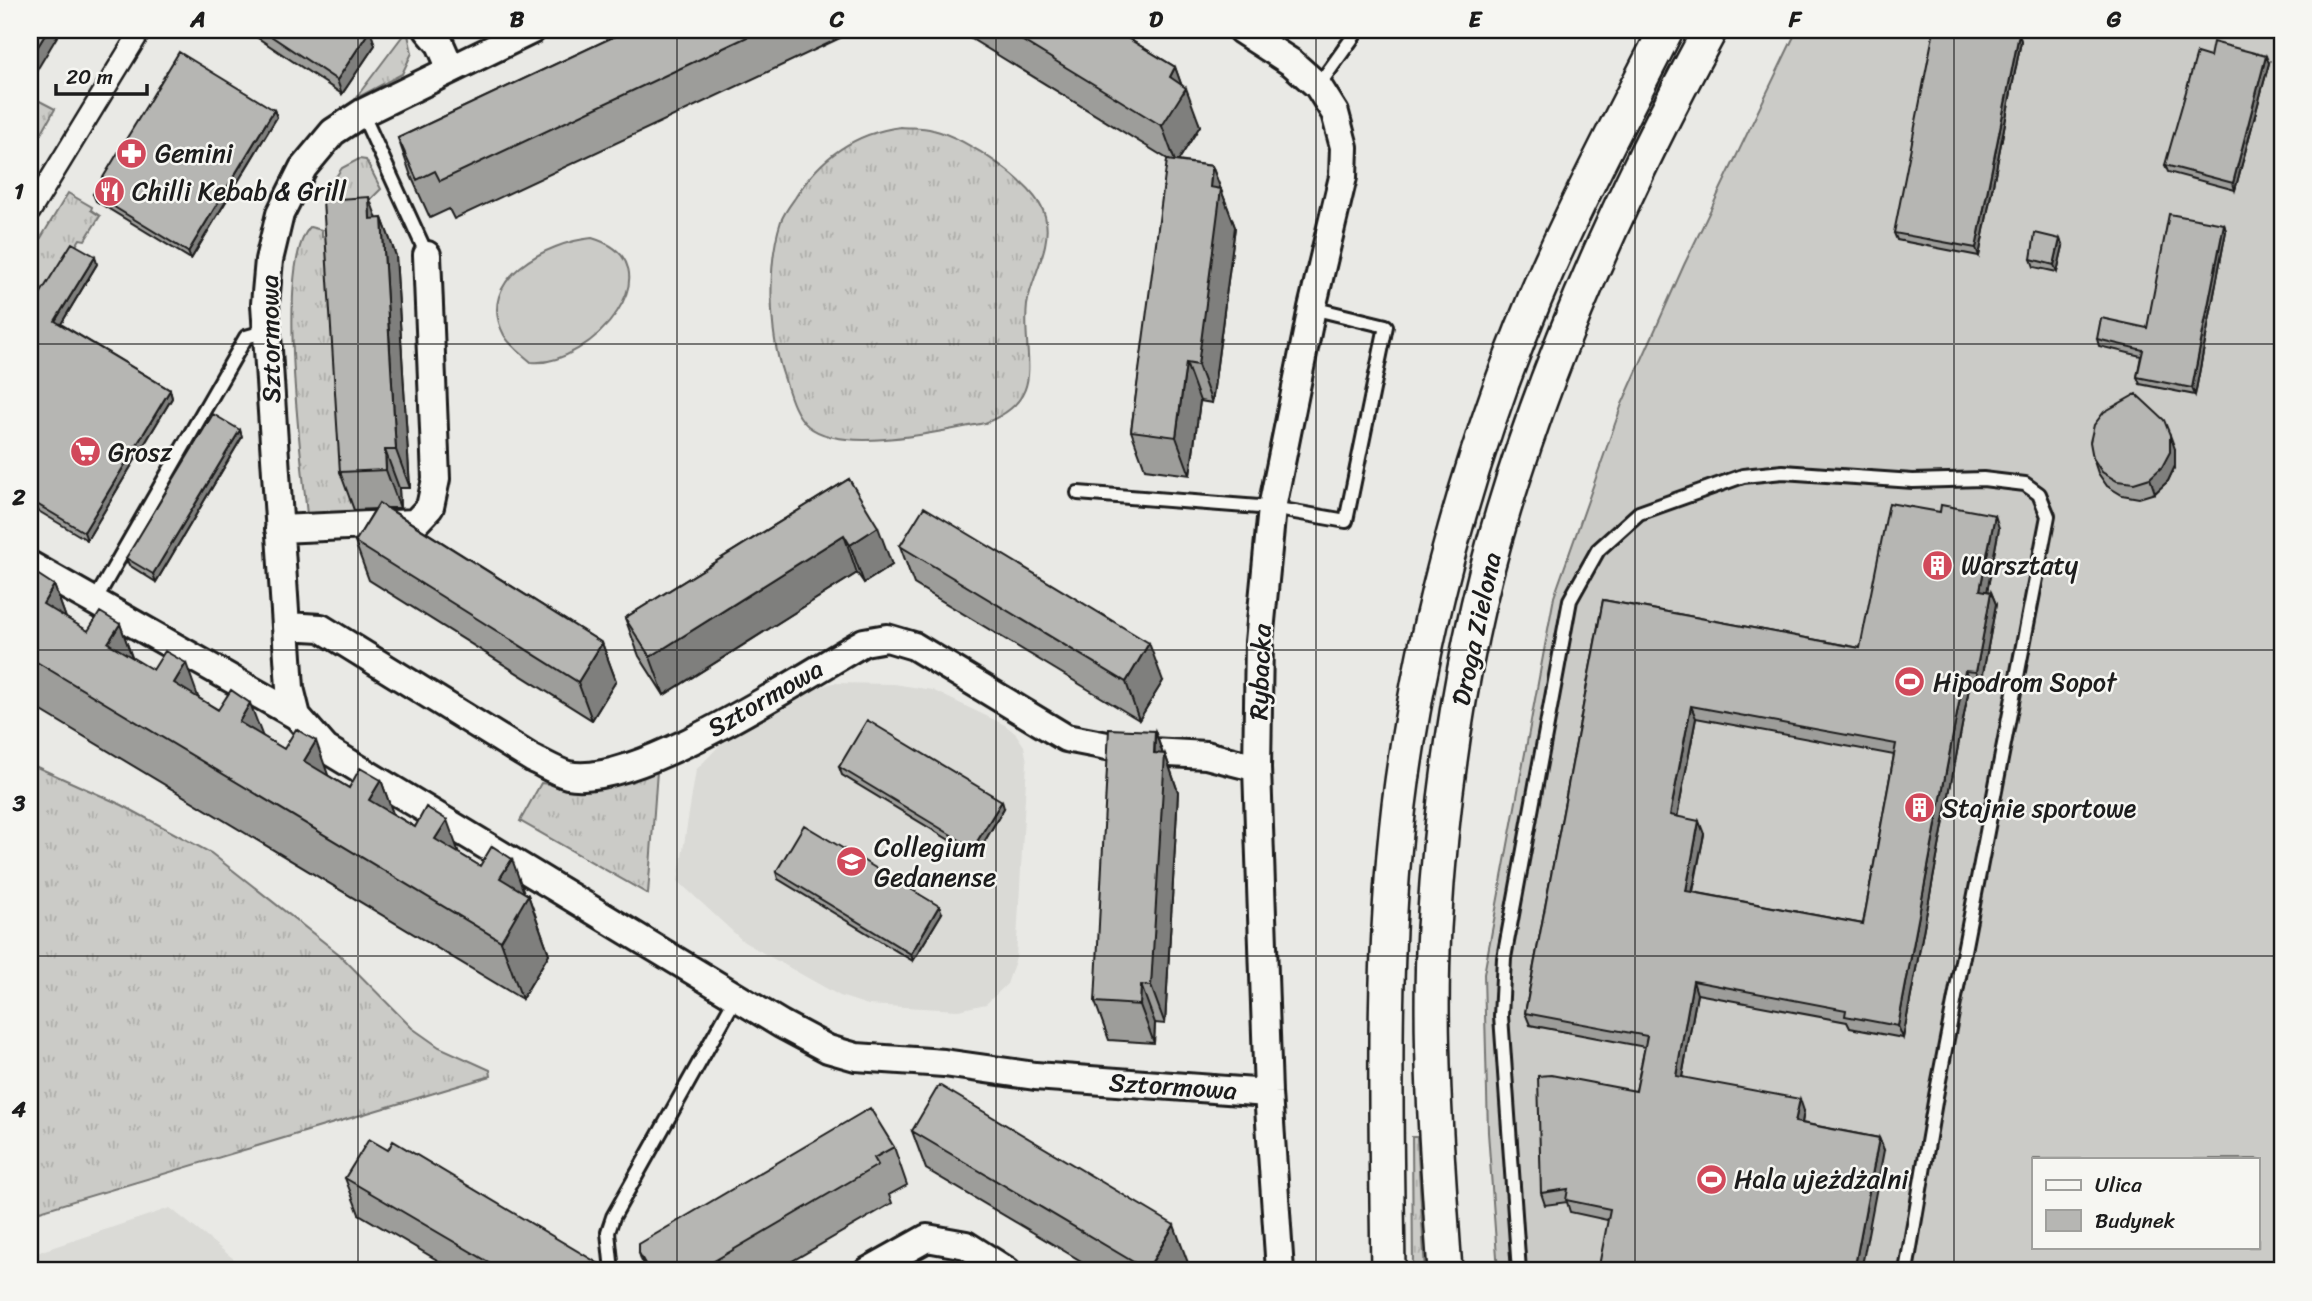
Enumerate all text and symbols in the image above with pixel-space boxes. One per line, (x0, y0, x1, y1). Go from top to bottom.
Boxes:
text: A (189, 0, 206, 40)
text: B (510, 0, 525, 40)
text: C (829, 0, 845, 40)
text: D (1149, 0, 1164, 40)
text: E (1469, 0, 1484, 40)
text: F (1788, 0, 1803, 40)
text: G (2106, 0, 2122, 40)
scale bar (56, 52, 147, 96)
text: 20 m (66, 58, 113, 96)
place label: Gemini (155, 130, 234, 176)
pharmacy icon: Gemini (115, 136, 149, 170)
place label: Chilli Kebab & Grill (132, 168, 347, 214)
text: 1 (14, 171, 24, 212)
restaurant icon: Chilli Kebab & Grill (92, 174, 126, 208)
street label: Sztormowa (246, 275, 294, 403)
place label: Grosz (108, 429, 173, 475)
supermarket icon: Grosz (68, 435, 102, 469)
text: 2 (11, 477, 26, 518)
place label: Warsztaty (1961, 542, 2079, 588)
street label: Droga Zielona (1437, 548, 1515, 710)
building icon: Warsztaty (1921, 548, 1955, 582)
street label: Rybacka (1235, 622, 1285, 721)
street label: Sztormowa (698, 646, 832, 750)
place label: Hipodrom Sopot (1933, 659, 2118, 705)
sports icon: Hipodrom Sopot (1893, 665, 1927, 699)
text: 3 (12, 783, 26, 824)
place label: Stajnie sportowe (1942, 785, 2137, 831)
building icon: Stajnie sportowe (1902, 791, 1936, 825)
place label: Collegium Gedanense (874, 824, 996, 900)
school or university icon: Collegium Gedanense (834, 845, 868, 879)
street label: Sztormowa (1107, 1059, 1239, 1113)
text: 4 (11, 1089, 27, 1130)
place label: Hala ujeżdżalni (1734, 1156, 1909, 1202)
legend (2032, 1158, 2260, 1248)
sports icon: Hala ujeżdżalni (1694, 1162, 1728, 1196)
text: Ulica (2095, 1166, 2142, 1204)
text: Budynek (2095, 1202, 2176, 1240)

